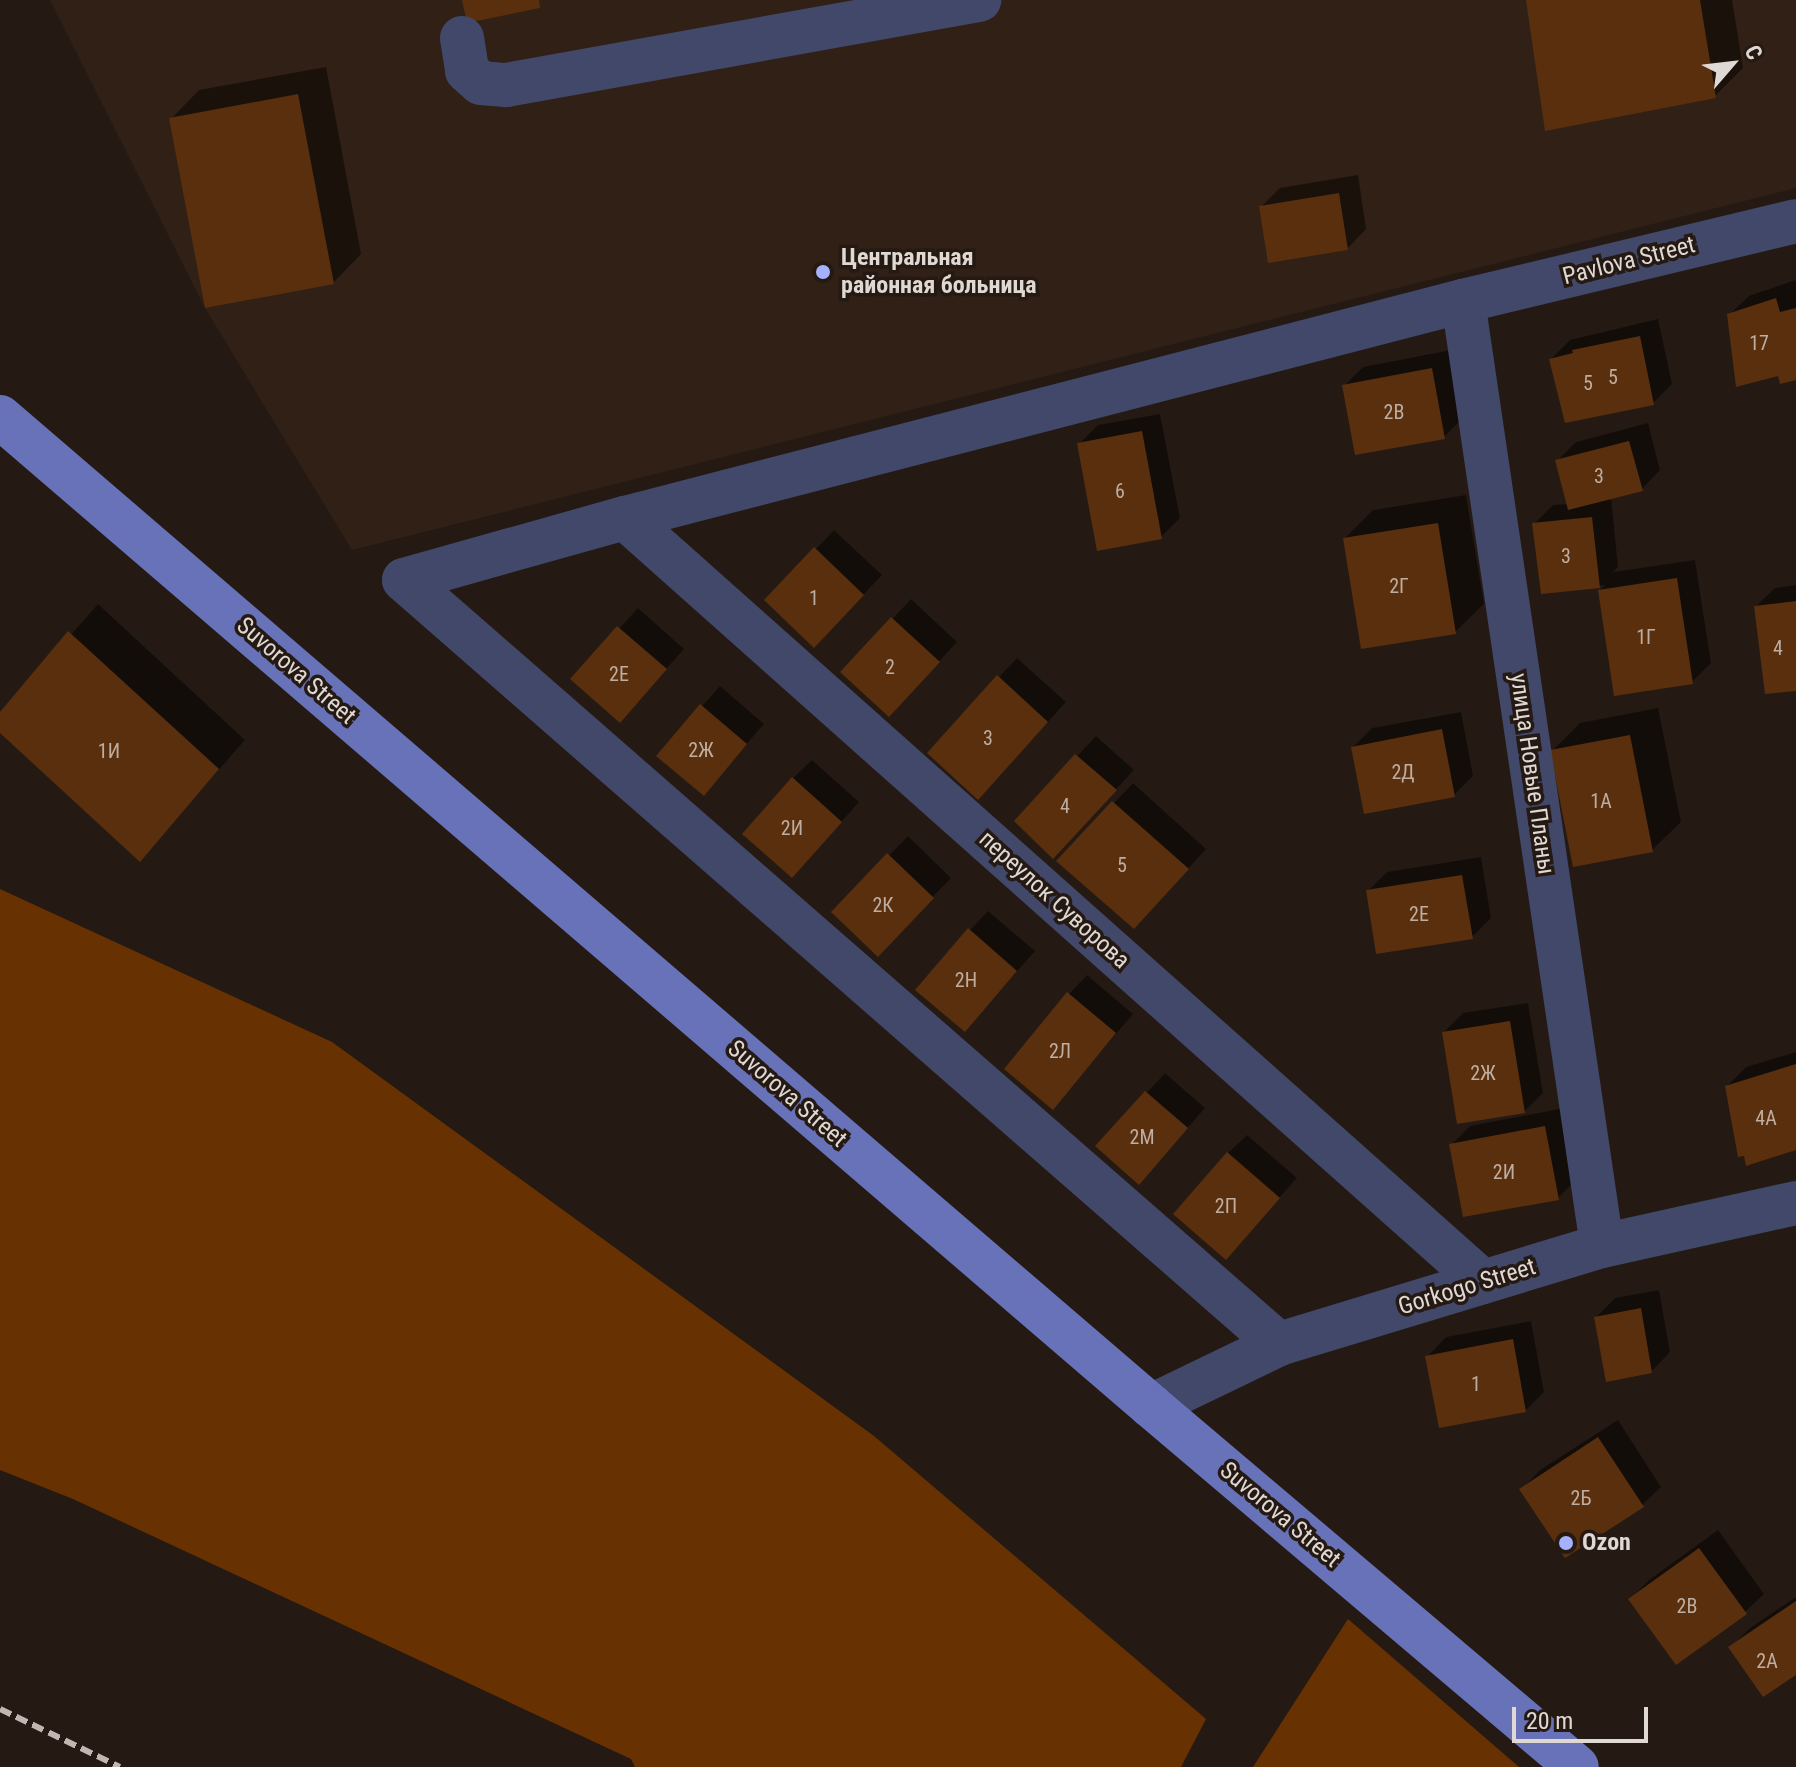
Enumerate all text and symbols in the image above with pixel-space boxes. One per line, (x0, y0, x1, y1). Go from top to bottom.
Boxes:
north arrow (1692, 24, 1772, 104)
text: С (1740, 41, 1768, 64)
street label: Pavlova Street (1560, 231, 1698, 291)
place label: Центральная районная больница (841, 244, 1037, 300)
marker: Центральная районная больница (812, 261, 834, 283)
house number: 17 (1749, 331, 1769, 355)
house number: 5 (1608, 365, 1618, 389)
house number: 5 (1583, 371, 1593, 395)
house number: 2В (1384, 400, 1404, 424)
house number: 3 (1594, 464, 1604, 488)
house number: 6 (1115, 479, 1125, 503)
house number: 3 (1561, 544, 1571, 568)
house number: 2Г (1389, 574, 1409, 598)
house number: 1 (809, 586, 819, 610)
street label: Suvorova Street (231, 611, 361, 731)
house number: 1Г (1636, 625, 1656, 649)
house number: 4 (1773, 636, 1783, 660)
house number: 2 (885, 655, 895, 679)
house number: 2Е (609, 662, 629, 686)
street label: улица Новые Планы (1504, 672, 1560, 876)
house number: 3 (983, 726, 993, 750)
house number: 2Ж (688, 738, 714, 762)
house number: 1И (98, 739, 120, 763)
house number: 2Д (1391, 760, 1415, 784)
house number: 1А (1590, 789, 1612, 813)
house number: 4 (1060, 794, 1070, 818)
house number: 2И (781, 816, 803, 840)
street label: переулок Суворова (973, 825, 1135, 975)
house number: 5 (1117, 853, 1127, 877)
house number: 2К (872, 893, 894, 917)
house number: 2Е (1409, 902, 1429, 926)
house number: 2Н (955, 968, 977, 992)
street label: Suvorova Street (722, 1034, 852, 1154)
house number: 2Л (1049, 1039, 1071, 1063)
house number: 2Ж (1470, 1061, 1496, 1085)
house number: 4А (1755, 1106, 1777, 1130)
house number: 2М (1130, 1125, 1154, 1149)
house number: 2И (1493, 1160, 1515, 1184)
house number: 2П (1215, 1194, 1237, 1218)
street label: Gorkogo Street (1395, 1252, 1539, 1322)
house number: 1 (1471, 1372, 1481, 1396)
street label: Suvorova Street (1214, 1456, 1346, 1574)
house number: 2Б (1571, 1486, 1591, 1510)
place label: Ozon (1582, 1529, 1631, 1557)
marker: Ozon (1557, 1534, 1575, 1552)
house number: 2В (1677, 1594, 1697, 1618)
house number: 2А (1756, 1649, 1778, 1673)
scale bar (1516, 1691, 1652, 1741)
text: 20 m (1526, 1707, 1573, 1735)

